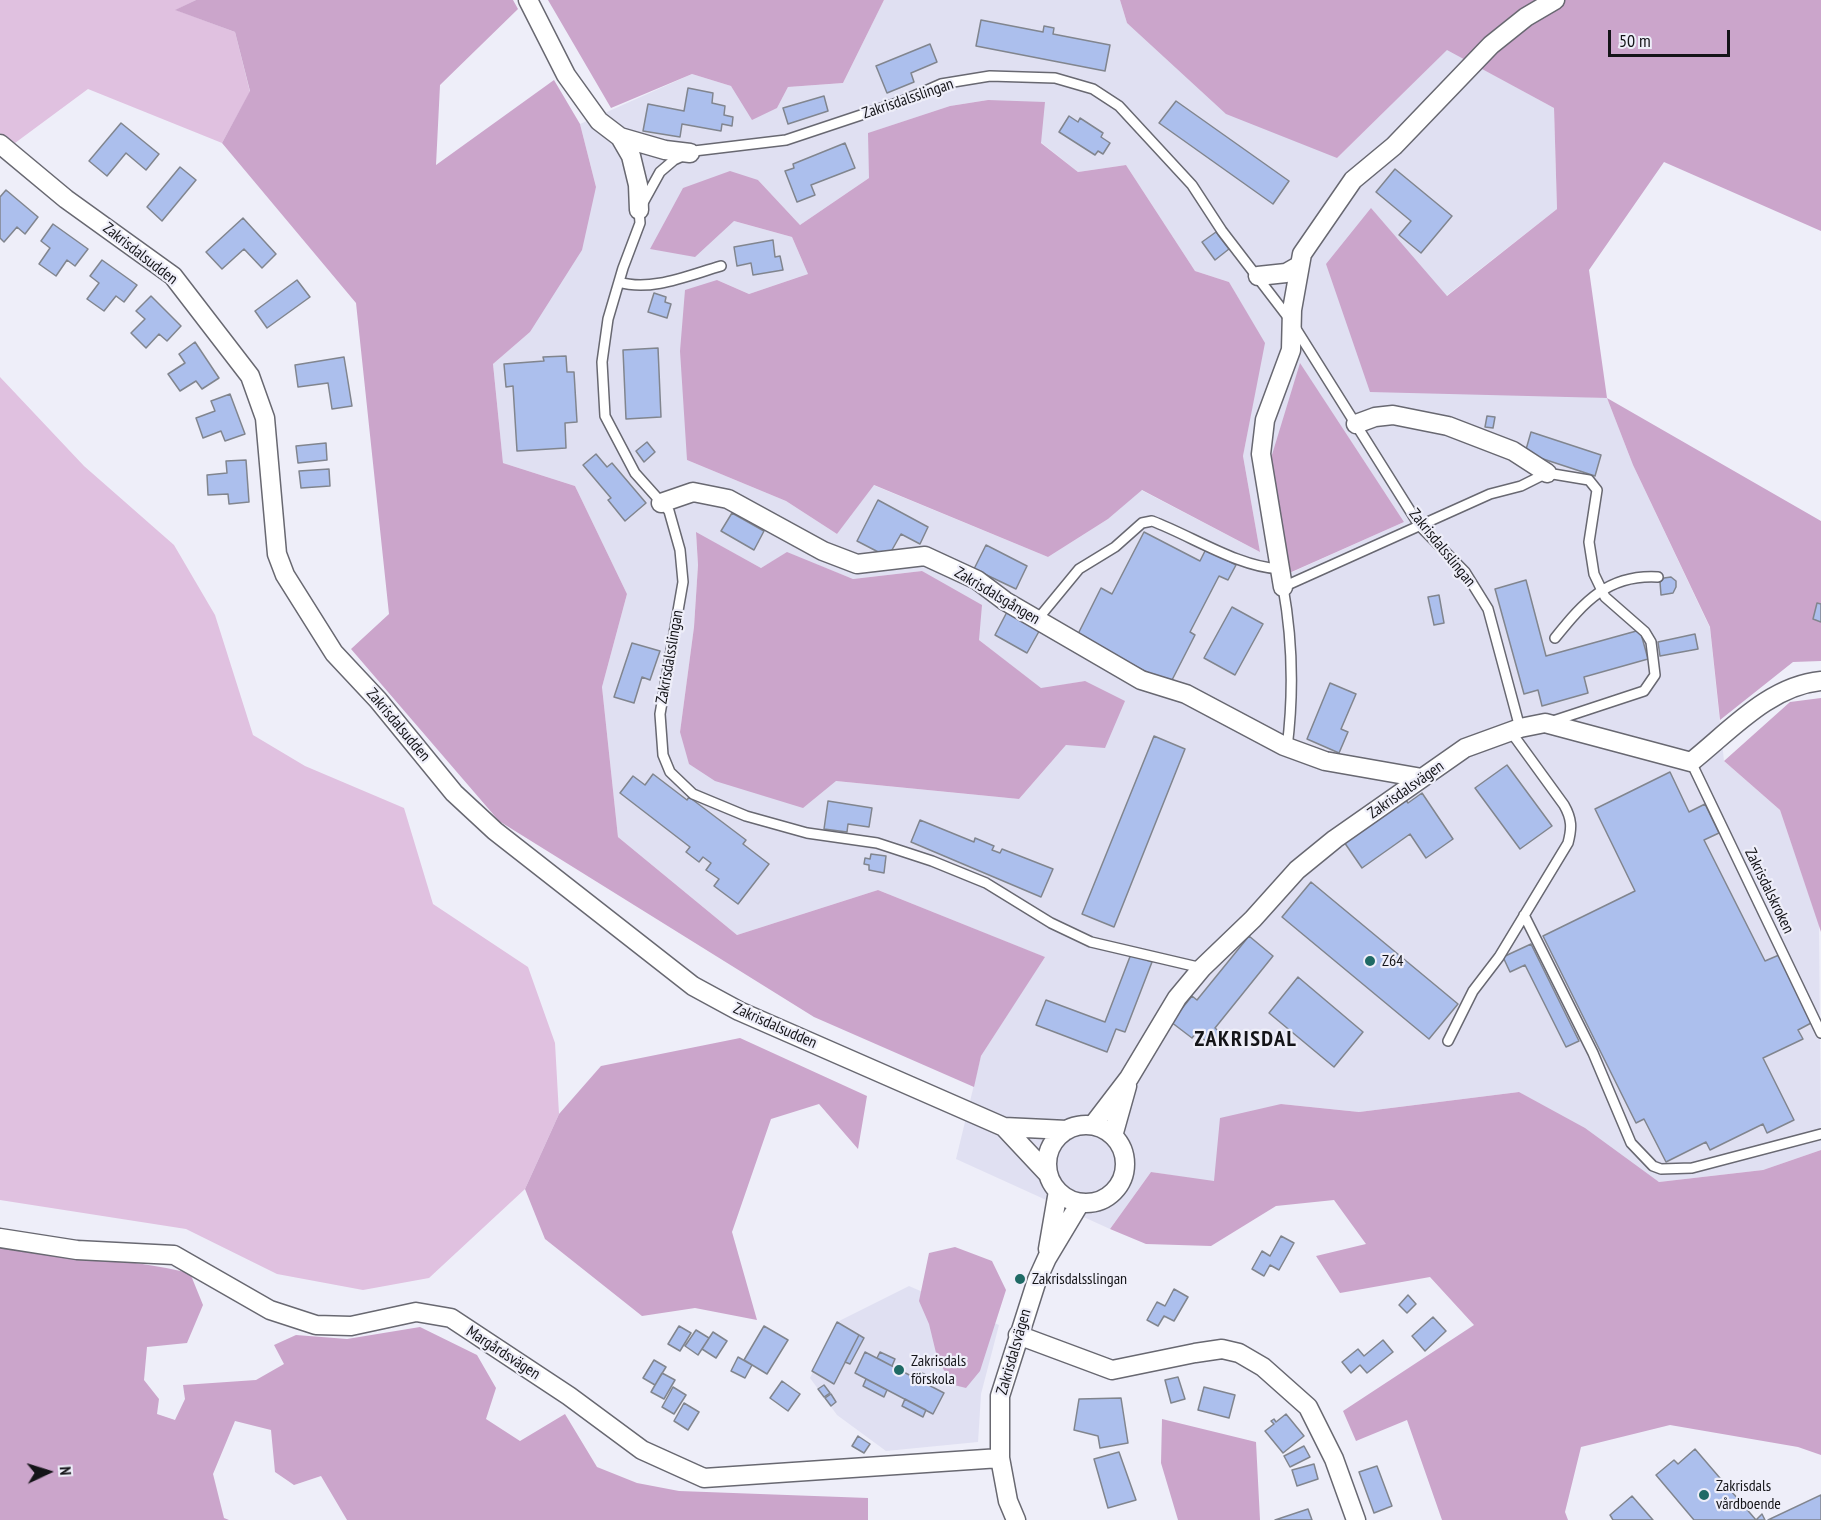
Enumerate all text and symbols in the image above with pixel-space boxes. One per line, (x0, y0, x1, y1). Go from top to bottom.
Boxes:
scale bar (1611, 18, 1732, 56)
text: 50 m (1619, 29, 1651, 52)
street label: Zakrisdalsslingan (860, 74, 956, 124)
street label: Zakrisdalsudden (99, 219, 181, 289)
street label: Zakrisdalsslingan (1405, 505, 1479, 591)
street label: Zakrisdalsgången (951, 563, 1043, 629)
street label: Zakrisdalsslingan (652, 609, 688, 705)
street label: Zakrisdalsudden (362, 685, 434, 765)
street label: Zakrisdalsvägen (1364, 757, 1448, 823)
street label: Zakrisdalskroken (1740, 845, 1798, 937)
place label: Z64 (1382, 951, 1403, 971)
marker: Z64 (1363, 954, 1377, 968)
street label: Zakrisdalsudden (730, 999, 820, 1053)
district label: ZAKRISDAL (1195, 1027, 1297, 1053)
place label: Zakrisdalsslingan (1032, 1269, 1127, 1289)
marker: Zakrisdalsslingan (1013, 1272, 1027, 1286)
street label: Zakrisdalsvägen (993, 1307, 1035, 1397)
street label: Margårdsvägen (462, 1322, 544, 1384)
place label: Zakrisdals förskola (911, 1351, 966, 1389)
marker: Zakrisdals förskola (892, 1363, 906, 1377)
north arrow (18, 1442, 78, 1502)
text: N (56, 1466, 76, 1476)
place label: Zakrisdals vårdboende (1716, 1476, 1781, 1514)
marker: Zakrisdals vårdboende (1697, 1488, 1711, 1502)

